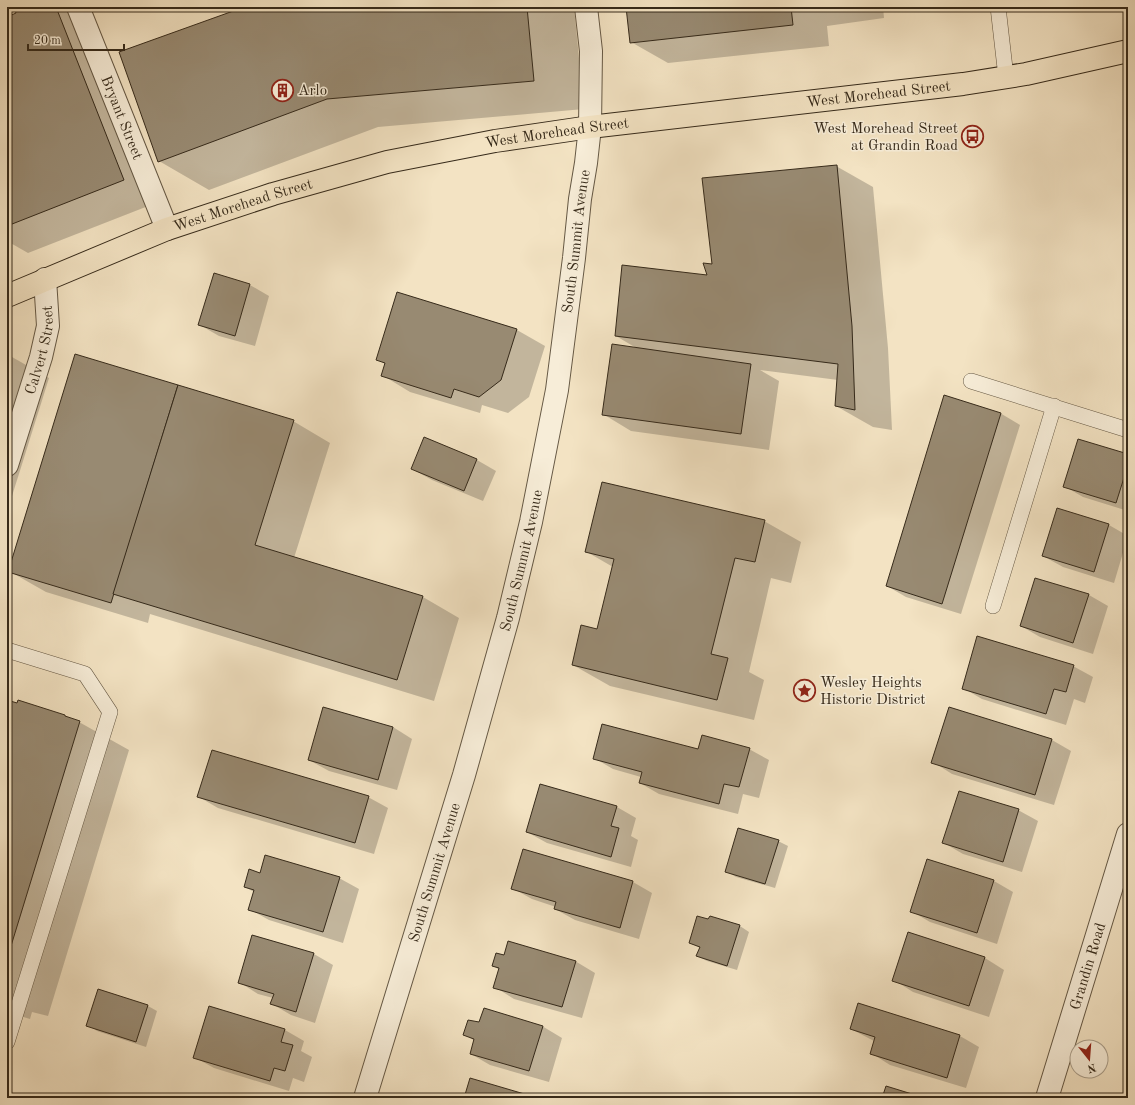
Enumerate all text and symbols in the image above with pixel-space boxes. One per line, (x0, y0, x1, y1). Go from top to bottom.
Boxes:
scale bar (28, 26, 124, 52)
text: 20 m (34, 35, 61, 47)
street label: Bryant Street (97, 74, 144, 162)
building icon: Arlo (269, 77, 295, 103)
street label: West Morehead Street (806, 79, 952, 111)
place label: Arlo (298, 84, 327, 99)
street label: West Morehead Street (484, 117, 630, 152)
place label: West Morehead Street at Grandin Road (813, 122, 958, 154)
bus stop icon: West Morehead Street at Grandin Road (960, 124, 986, 150)
street label: South Summit Avenue (561, 168, 594, 314)
street label: West Morehead Street (172, 177, 314, 235)
street label: Calvert Street (24, 305, 57, 397)
street label: South Summit Avenue (499, 489, 546, 633)
place label: Wesley Heights Historic District (820, 676, 926, 708)
place icon: Wesley Heights Historic District (791, 678, 817, 704)
street label: South Summit Avenue (407, 801, 464, 944)
street label: Grandin Road (1069, 921, 1109, 1012)
north arrow (1069, 1039, 1109, 1079)
text: N (1085, 1061, 1097, 1074)

